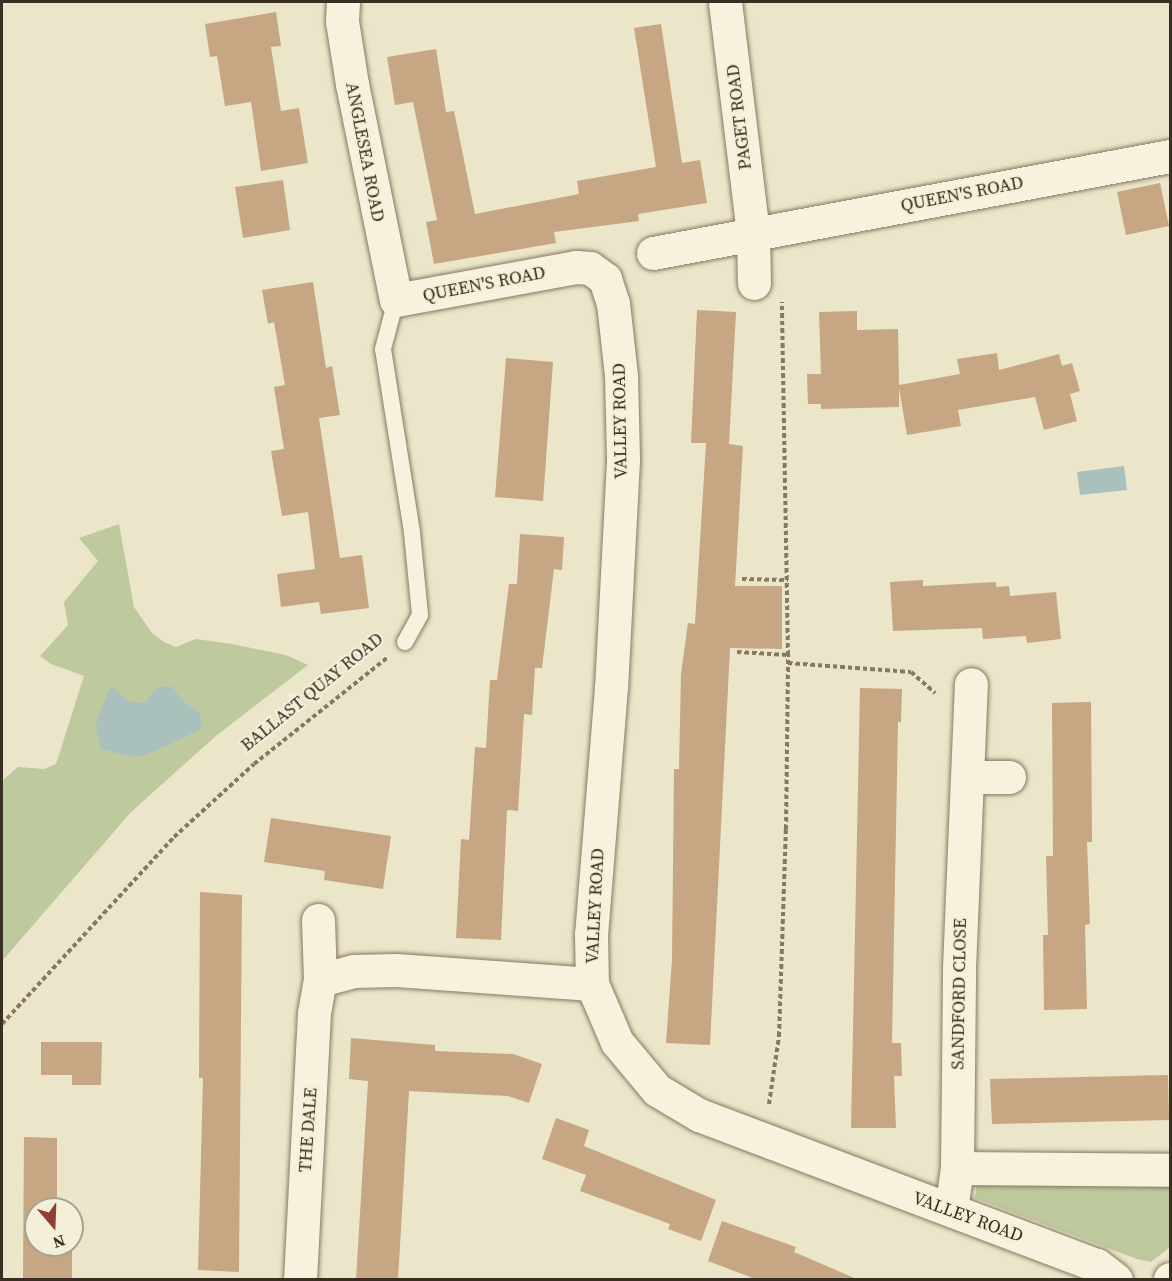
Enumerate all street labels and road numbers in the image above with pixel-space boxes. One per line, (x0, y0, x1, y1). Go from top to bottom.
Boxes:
street label: PAGET ROAD (722, 63, 756, 171)
street label: ANGLESEA ROAD (341, 80, 389, 224)
street label: QUEEN'S ROAD (899, 172, 1025, 216)
street label: QUEEN'S ROAD (421, 262, 547, 306)
street label: VALLEY ROAD (608, 363, 632, 479)
street label: BALLAST QUAY ROAD (236, 628, 388, 756)
street label: VALLEY ROAD (581, 847, 609, 965)
street label: SANDFORD CLOSE (947, 918, 971, 1070)
street label: THE DALE (294, 1087, 322, 1173)
street label: VALLEY ROAD (910, 1187, 1026, 1247)

